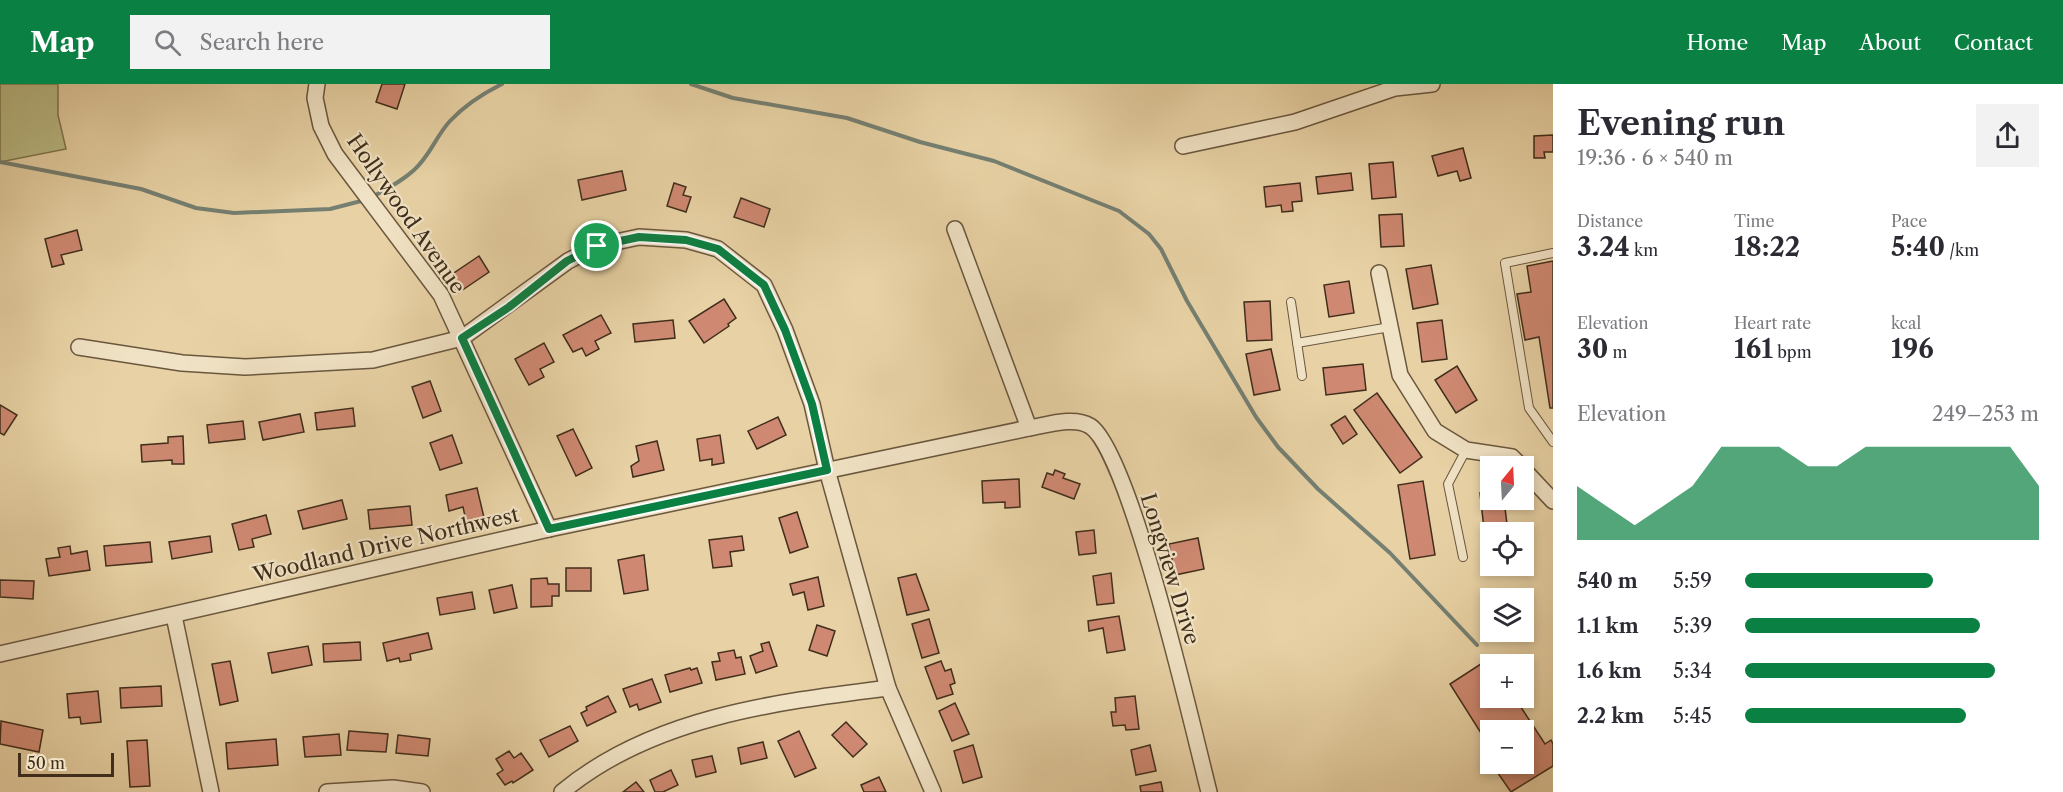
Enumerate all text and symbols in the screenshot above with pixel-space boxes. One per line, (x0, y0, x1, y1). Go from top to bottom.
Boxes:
search box (130, 15, 550, 69)
text: Map (30, 25, 94, 59)
icon: search (151, 26, 184, 59)
text: Search here (199, 29, 324, 56)
text: Home (1687, 30, 1748, 55)
text: Map (1781, 30, 1826, 55)
text: About (1859, 30, 1921, 55)
text: Contact (1954, 30, 2033, 55)
text: Evening run (1577, 103, 1785, 144)
button: share (1976, 104, 2039, 167)
street label: Hollywood Avenue (342, 129, 471, 298)
text: 19:36 · 6 × 540 m (1577, 146, 1733, 170)
text: Distance (1577, 211, 1643, 231)
text: Time (1734, 211, 1774, 231)
text: Pace (1891, 211, 1927, 231)
pin (571, 220, 622, 271)
icon: arrive (580, 229, 613, 262)
text: 3.24 (1577, 231, 1630, 263)
text: 18:22 (1734, 231, 1800, 263)
text: 5:40 (1891, 231, 1945, 263)
text: km (1630, 240, 1658, 260)
text: /km (1945, 240, 1979, 260)
text: Elevation (1577, 313, 1648, 333)
text: Heart rate (1734, 313, 1811, 333)
text: kcal (1891, 313, 1921, 333)
text: 30 (1577, 333, 1608, 365)
text: 161 (1734, 333, 1773, 365)
text: 196 (1891, 333, 1934, 365)
text: m (1608, 342, 1627, 362)
text: bpm (1773, 342, 1812, 362)
text: Elevation (1577, 402, 1666, 426)
text: 249–253 m (1932, 402, 2039, 426)
north arrow (1480, 456, 1534, 510)
map controls (1480, 456, 1534, 774)
street label: Longview Drive (1136, 490, 1205, 648)
street label: Woodland Drive Northwest (249, 502, 522, 588)
button: locate (1480, 522, 1534, 576)
text: 540 m (1577, 569, 1638, 593)
text: 5:59 (1673, 569, 1712, 593)
button: layers (1480, 588, 1534, 642)
text: 1.1 km (1577, 614, 1639, 638)
text: 5:39 (1673, 614, 1712, 638)
button: + (1480, 654, 1534, 708)
text: 1.6 km (1577, 659, 1642, 683)
text: 5:34 (1673, 659, 1712, 683)
text: 2.2 km (1577, 704, 1644, 728)
text: 5:45 (1673, 704, 1712, 728)
button: − (1480, 720, 1534, 774)
scale bar (18, 750, 114, 778)
text: 50 m (27, 753, 65, 773)

